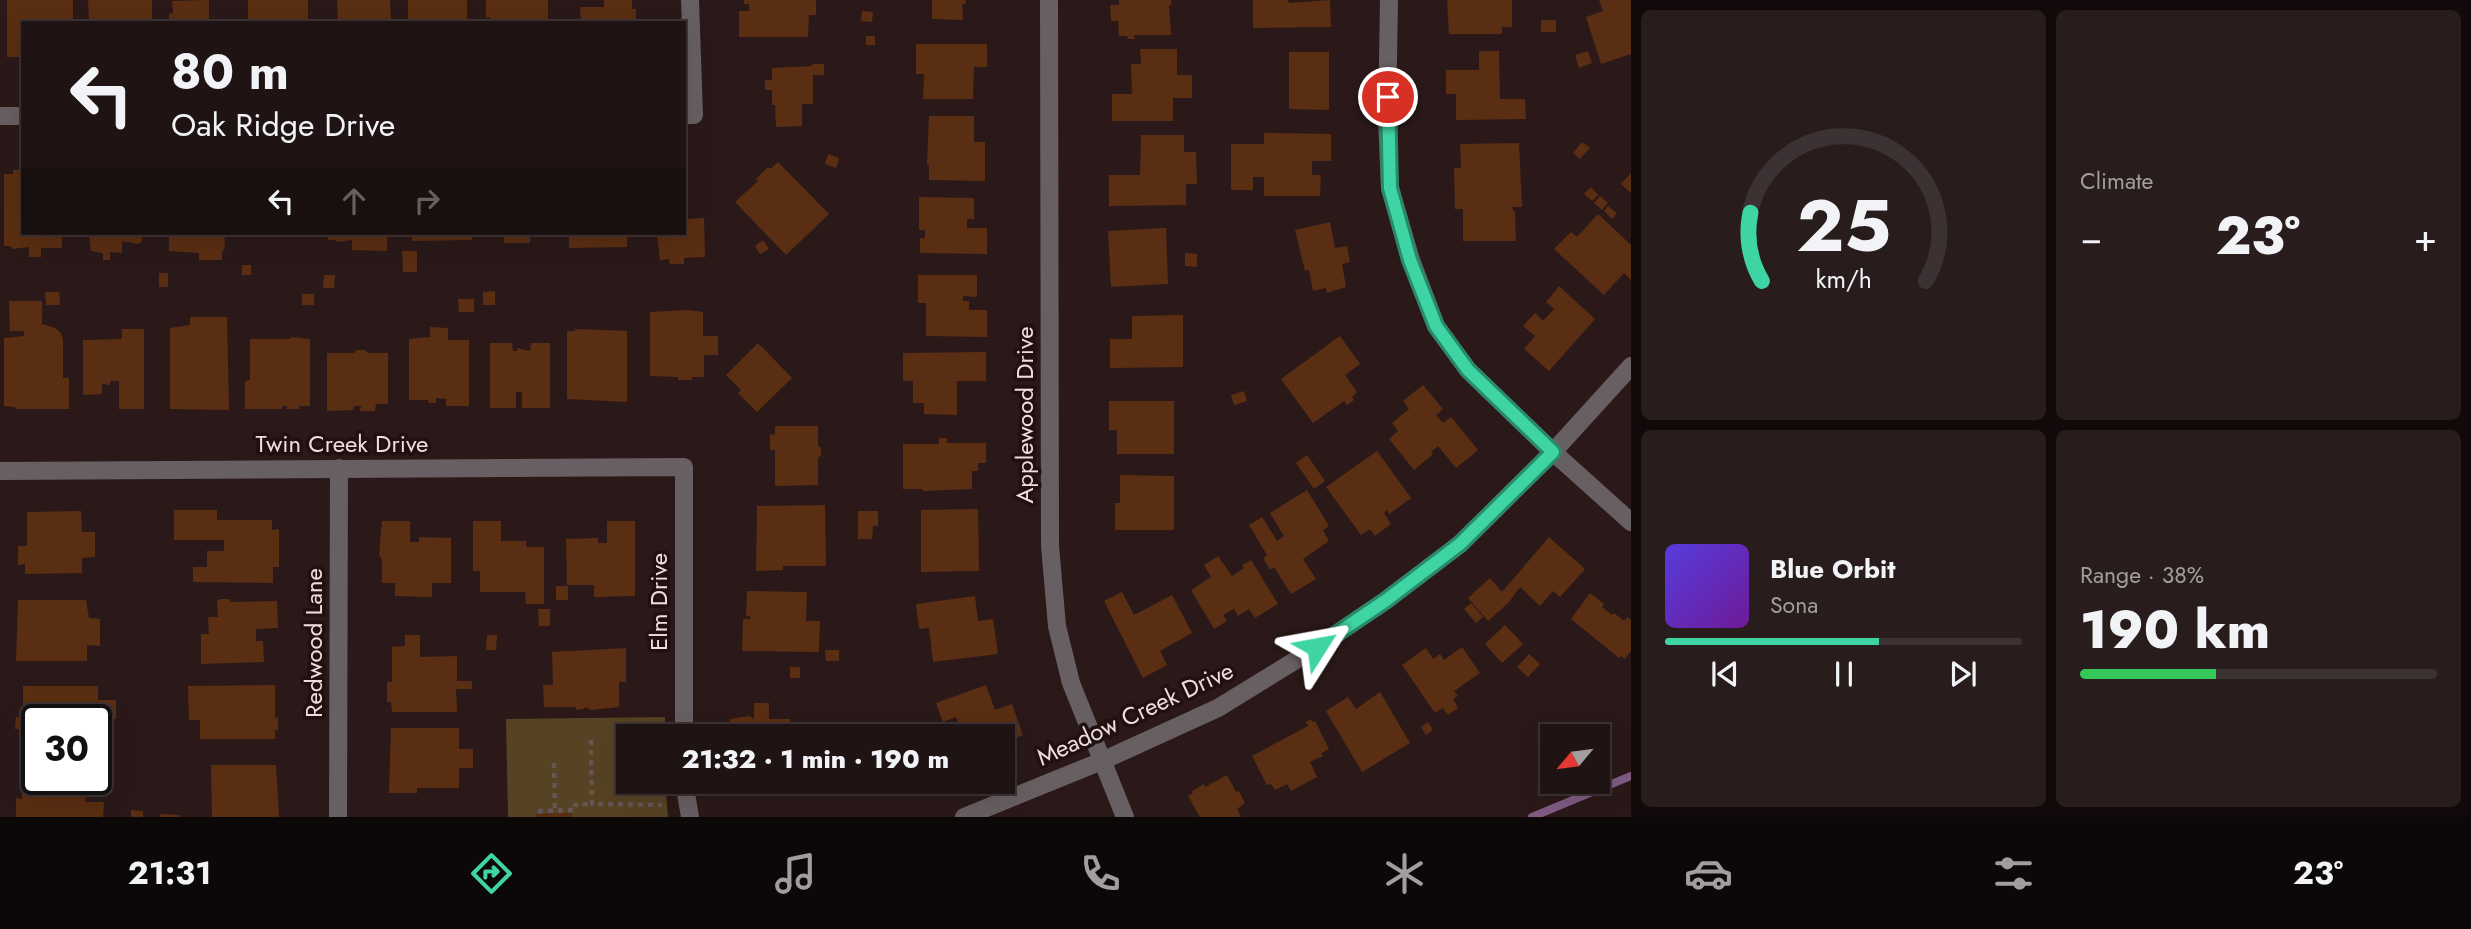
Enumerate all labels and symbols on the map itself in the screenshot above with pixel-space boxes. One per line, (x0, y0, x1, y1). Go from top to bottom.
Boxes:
pin (1358, 67, 1418, 127)
street label: Applewood Drive (1007, 326, 1042, 504)
street label: Twin Creek Drive (256, 426, 428, 461)
street label: Elm Drive (641, 553, 676, 651)
street label: Redwood Lane (296, 568, 331, 718)
position arrow (1280, 610, 1354, 684)
street label: Meadow Creek Drive (1031, 653, 1239, 775)
speed limit sign: 30 (21, 704, 112, 795)
north arrow (1540, 724, 1610, 794)

